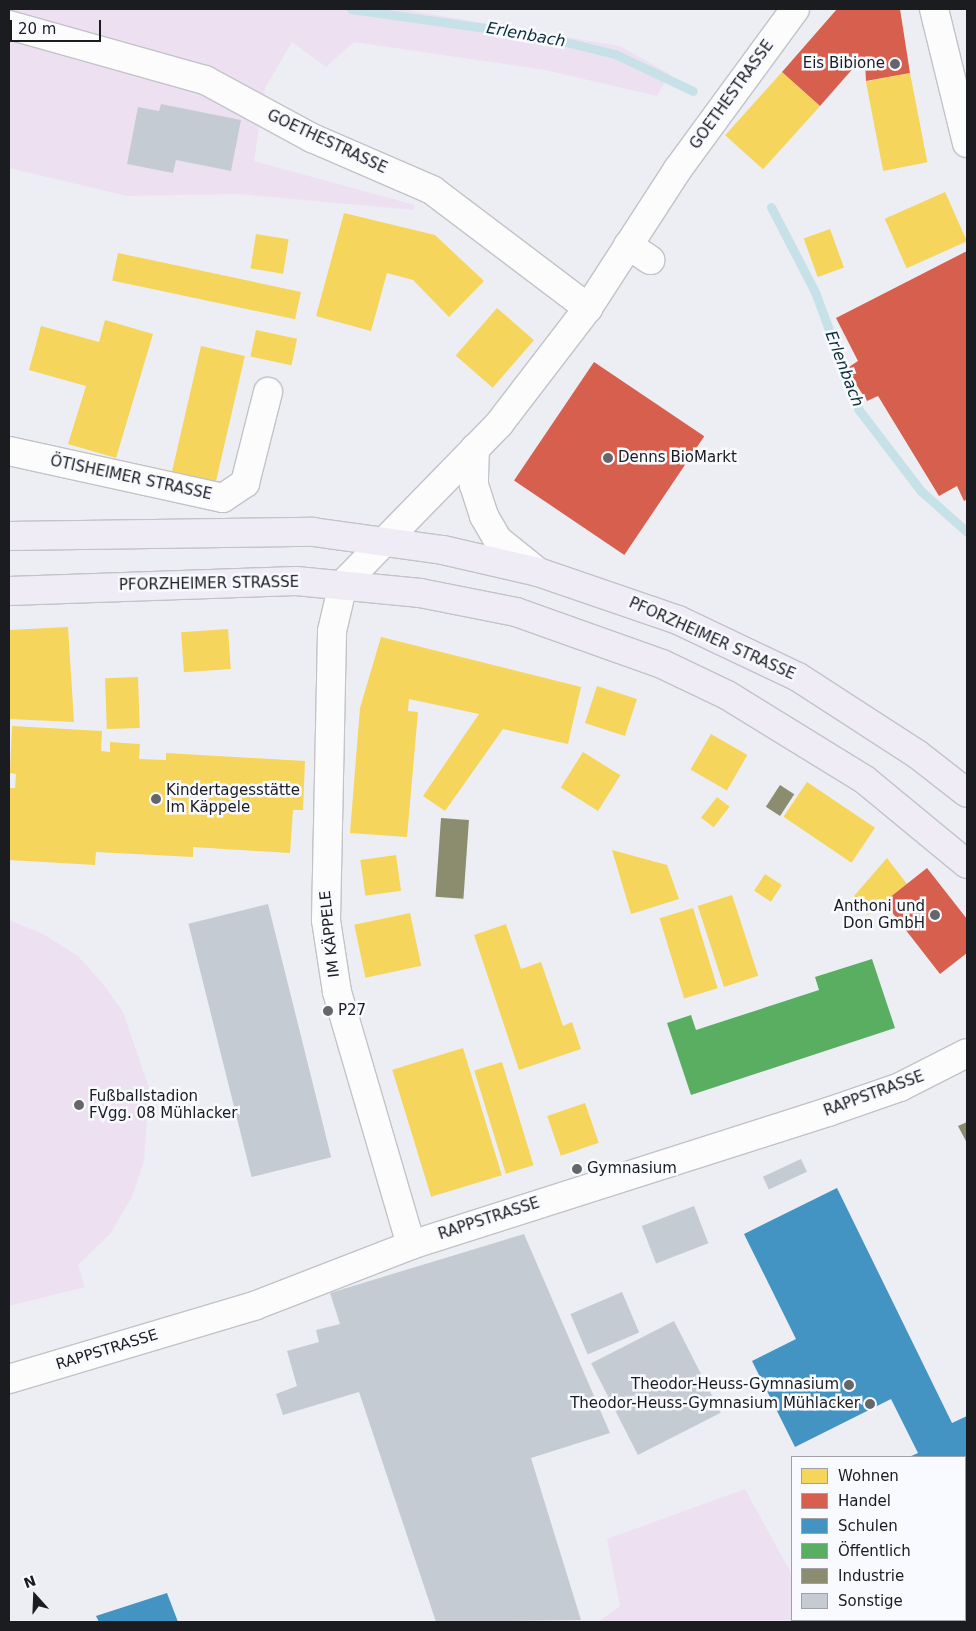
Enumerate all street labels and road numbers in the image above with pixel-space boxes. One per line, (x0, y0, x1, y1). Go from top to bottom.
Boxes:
street label: GOETHESTRASSE (686, 37, 778, 153)
street label: GOETHESTRASSE (264, 106, 390, 178)
street label: ÖTISHEIMER STRASSE (48, 452, 214, 504)
street label: PFORZHEIMER STRASSE (119, 573, 299, 595)
street label: PFORZHEIMER STRASSE (626, 594, 798, 684)
street label: IM KÄPPELE (316, 890, 344, 978)
street label: RAPPSTRASSE (821, 1068, 927, 1120)
street label: RAPPSTRASSE (436, 1194, 542, 1244)
street label: RAPPSTRASSE (54, 1326, 160, 1374)

